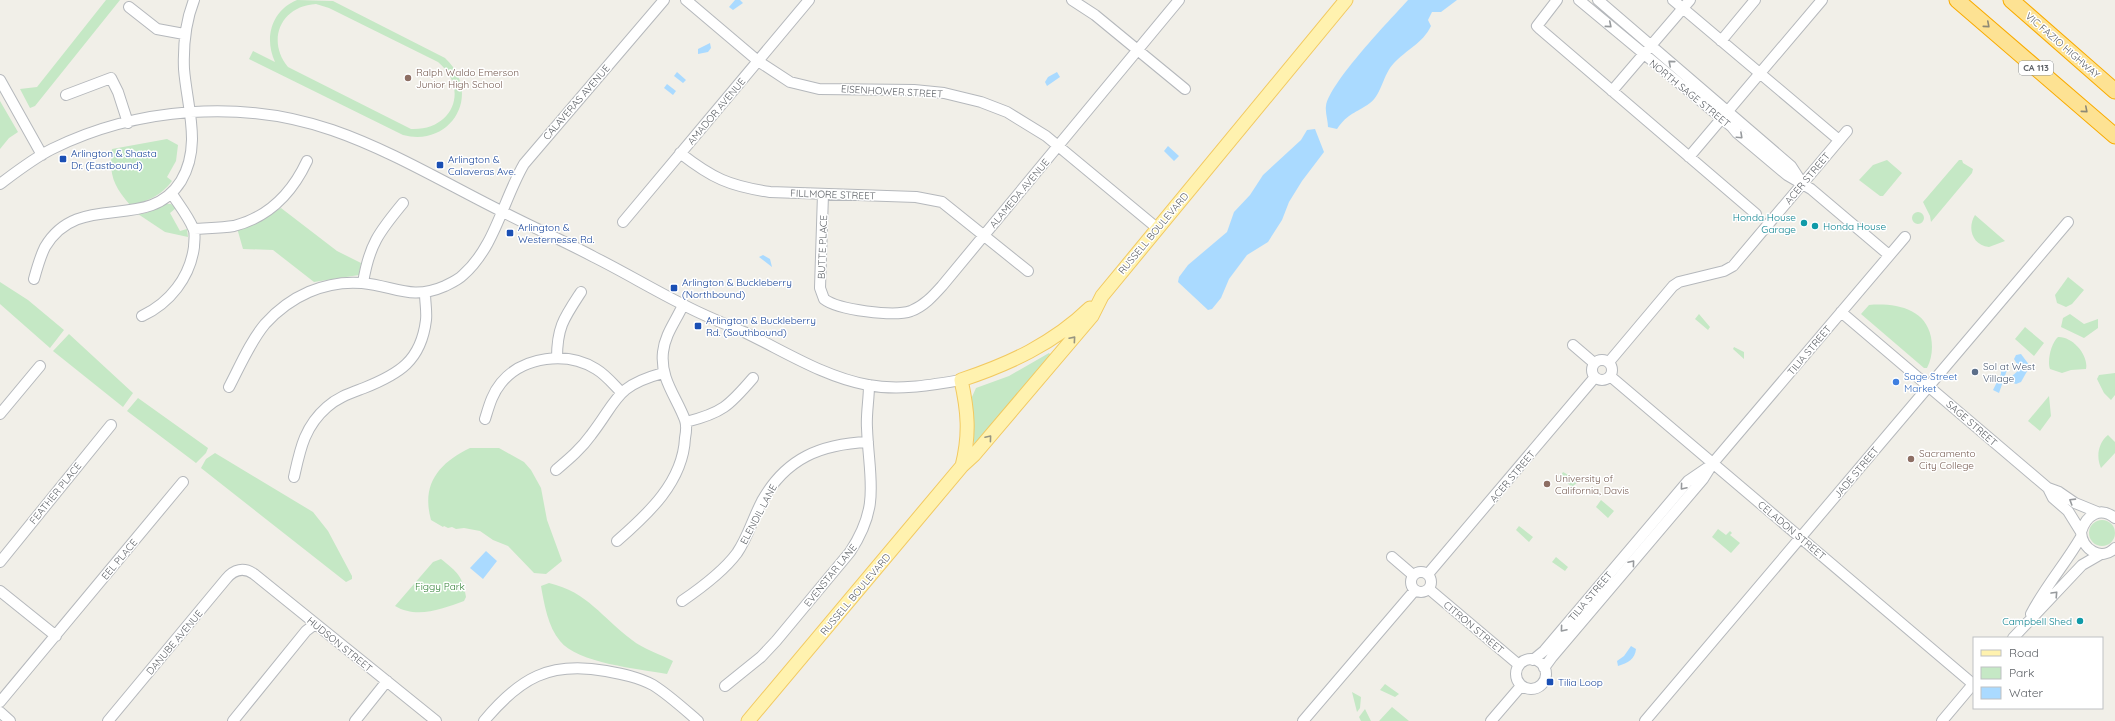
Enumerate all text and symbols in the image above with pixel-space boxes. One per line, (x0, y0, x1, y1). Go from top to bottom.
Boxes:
street label: VIC FAZIO HIGHWAY (2023, 9, 2103, 82)
one-way arrow (1604, 21, 1611, 28)
one-way arrow (1982, 21, 1990, 28)
street label: NORTH SAGE STREET (1646, 57, 1733, 130)
one-way arrow (1668, 61, 1675, 68)
road number: CA 113 (2019, 61, 2053, 75)
street label: CALAVERAS AVENUE (540, 62, 613, 143)
place label: Ralph Waldo Emerson Junior High School (416, 66, 519, 91)
marker: Ralph Waldo Emerson Junior High School (403, 73, 413, 83)
street label: AMADOR AVENUE (685, 75, 748, 147)
street label: EISENHOWER STREET (841, 82, 943, 101)
one-way arrow (2081, 106, 2088, 113)
one-way arrow (1735, 131, 1743, 138)
place label: Arlington & Shasta Dr. (Eastbound) (71, 147, 157, 172)
street label: ACER STREET (1782, 150, 1833, 207)
place label: Arlington & Calaveras Ave. (448, 153, 516, 178)
marker: Arlington & Shasta Dr. (Eastbound) (58, 154, 68, 164)
street label: ALAMEDA AVENUE (987, 156, 1052, 231)
marker: Arlington & Calaveras Ave. (435, 160, 445, 170)
street label: FILLMORE STREET (790, 187, 876, 202)
street label: RUSSELL BOULEVARD (1115, 190, 1191, 277)
place label: Honda House Garage (1733, 211, 1796, 236)
street label: BUTTE PLACE (815, 214, 830, 279)
marker: Honda House Garage (1799, 218, 1809, 228)
place label: Honda House (1823, 220, 1886, 233)
place label: Arlington & Westernesse Rd. (518, 221, 595, 246)
marker: Honda House (1810, 221, 1820, 231)
marker: Arlington & Westernesse Rd. (505, 228, 515, 238)
place label: Arlington & Buckleberry (Northbound) (682, 276, 792, 301)
marker: Arlington & Buckleberry (Northbound) (669, 283, 679, 293)
place label: Arlington & Buckleberry Rd. (Southbound) (706, 314, 816, 339)
marker: Arlington & Buckleberry Rd. (Southbound) (693, 321, 703, 331)
street label: TILIA STREET (1785, 323, 1834, 378)
one-way arrow (1068, 336, 1075, 343)
place label: Sol at West Village (1983, 360, 2036, 385)
marker: Sol at West Village (1970, 367, 1980, 377)
place label: Sage Street Market (1904, 370, 1958, 395)
marker: Sage Street Market (1891, 377, 1901, 387)
street label: SAGE STREET (1944, 398, 2000, 449)
one-way arrow (984, 435, 991, 443)
street label: JADE STREET (1831, 444, 1882, 501)
place label: Sacramento City College (1919, 447, 1976, 472)
street label: ACER STREET (1487, 448, 1538, 505)
marker: Sacramento City College (1906, 454, 1916, 464)
street label: FEATHER PLACE (27, 460, 84, 527)
place label: University of California, Davis (1555, 472, 1629, 497)
marker: University of California, Davis (1542, 479, 1552, 489)
street label: ELENDIL LANE (737, 482, 780, 547)
one-way arrow (1681, 483, 1688, 490)
street label: CELADON STREET (1755, 498, 1828, 563)
one-way arrow (2069, 498, 2076, 505)
street label: EEL PLACE (99, 536, 140, 582)
street label: EVENSTAR LANE (801, 541, 860, 609)
street label: RUSSELL BOULEVARD (817, 551, 893, 638)
one-way arrow (1627, 560, 1634, 568)
street label: TILIA STREET (1566, 569, 1615, 624)
park label: Figgy Park (415, 580, 465, 593)
one-way arrow (2050, 591, 2058, 599)
street label: CITRON STREET (1441, 598, 1507, 657)
street label: DANUBE AVENUE (143, 607, 206, 677)
street label: HUDSON STREET (304, 614, 375, 675)
place label: Campbell Shed (2002, 615, 2072, 628)
marker: Campbell Shed (2075, 616, 2085, 626)
one-way arrow (1560, 624, 1567, 632)
legend (1973, 637, 2103, 709)
text: Road (2009, 645, 2039, 660)
text: Park (2009, 665, 2034, 680)
place label: Tilia Loop (1558, 676, 1603, 689)
marker: Tilia Loop (1545, 677, 1555, 687)
text: Water (2009, 685, 2044, 700)

